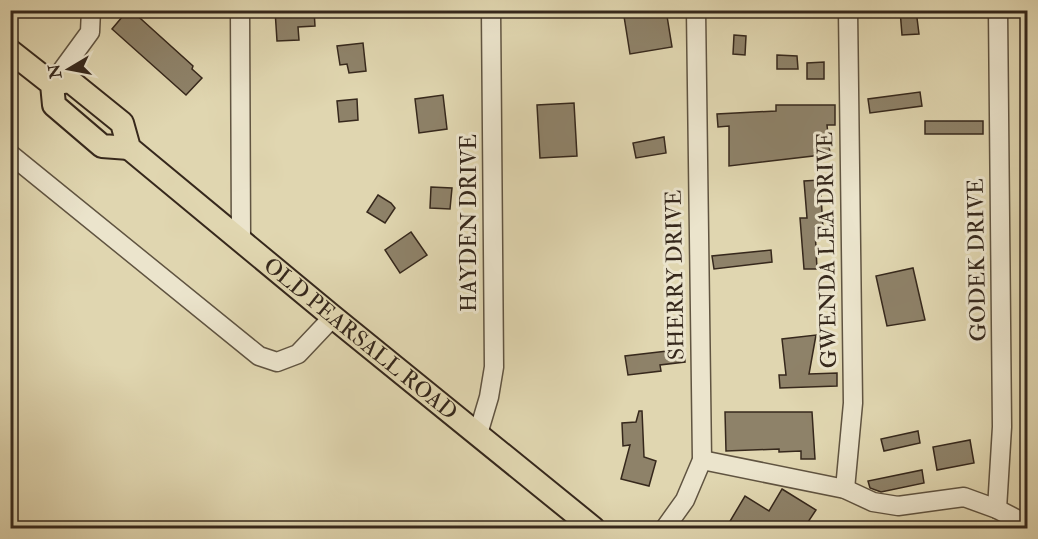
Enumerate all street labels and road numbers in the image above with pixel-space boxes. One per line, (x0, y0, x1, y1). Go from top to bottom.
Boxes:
street label: GWENDA LEA DRIVE (811, 131, 843, 369)
street label: HAYDEN DRIVE (455, 134, 483, 312)
street label: GODEK DRIVE (962, 178, 992, 342)
street label: SHERRY DRIVE (660, 189, 690, 360)
street label: OLD PEARSALL ROAD (258, 251, 463, 426)

